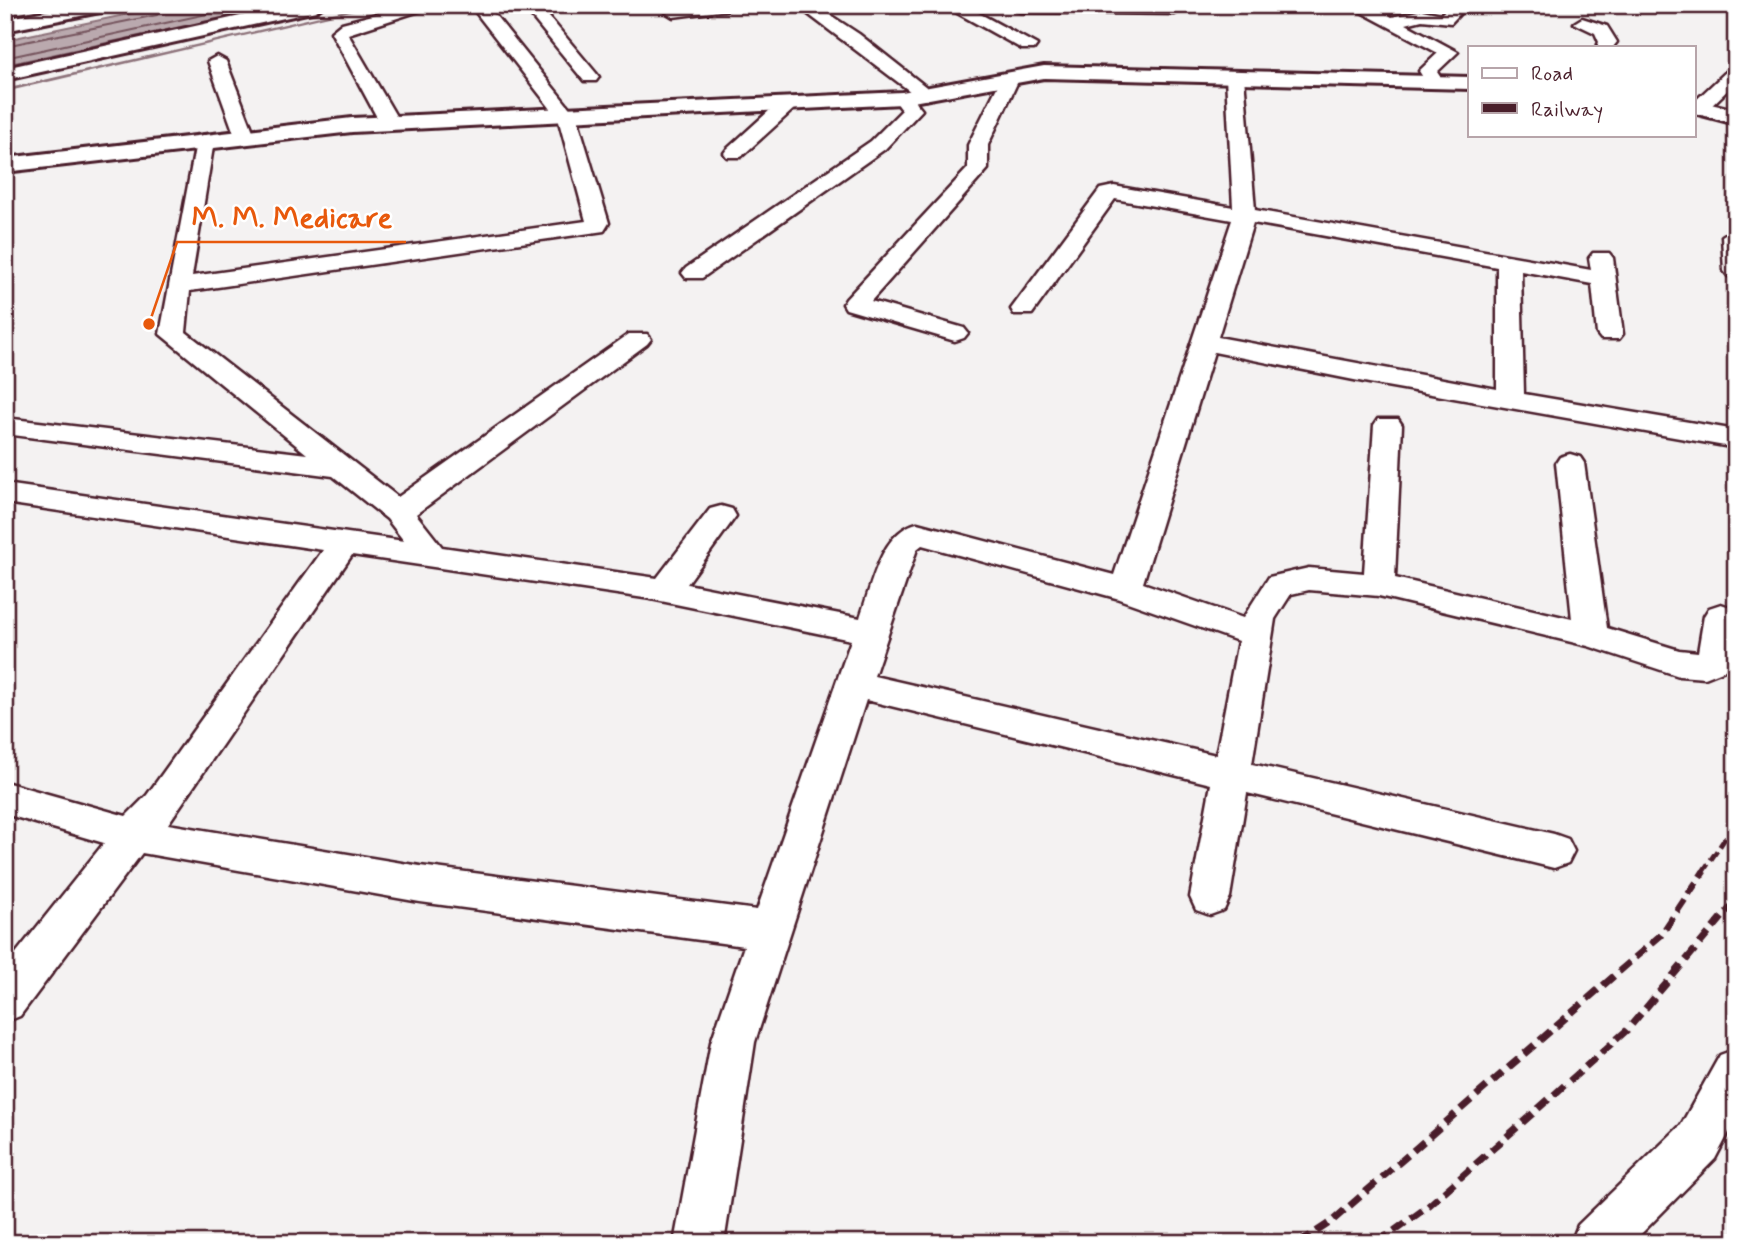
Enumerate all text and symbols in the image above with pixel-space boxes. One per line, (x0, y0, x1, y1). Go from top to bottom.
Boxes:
legend (1468, 46, 1696, 136)
text: Road (1531, 60, 1573, 88)
text: Railway (1531, 96, 1603, 124)
callout: M. M. Medicare (177, 191, 406, 242)
text: M. M. Medicare (192, 199, 393, 238)

